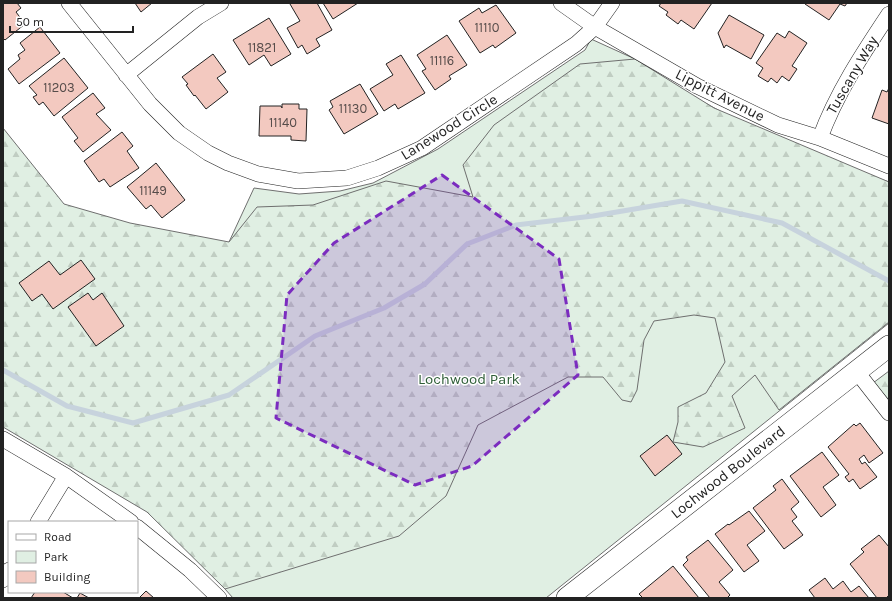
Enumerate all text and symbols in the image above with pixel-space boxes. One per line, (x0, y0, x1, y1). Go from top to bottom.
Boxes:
scale bar (10, 8, 133, 34)
text: 50 m (16, 15, 44, 29)
house number: 11110 (475, 20, 500, 35)
street label: Tuscany Way (822, 33, 882, 117)
house number: 11821 (248, 40, 276, 55)
house number: 11116 (430, 53, 454, 68)
street label: Lippitt Avenue (672, 65, 768, 125)
house number: 11203 (43, 80, 75, 95)
street label: Lanewood Circle (397, 90, 501, 164)
house number: 11130 (339, 101, 367, 116)
house number: 11140 (269, 115, 297, 130)
house number: 11149 (139, 183, 167, 198)
park label: Lochwood Park (418, 370, 520, 388)
street label: Lochwood Boulevard (667, 422, 789, 522)
legend (8, 521, 138, 593)
text: Road (44, 530, 72, 544)
text: Park (44, 550, 69, 564)
text: Building (44, 570, 91, 584)

